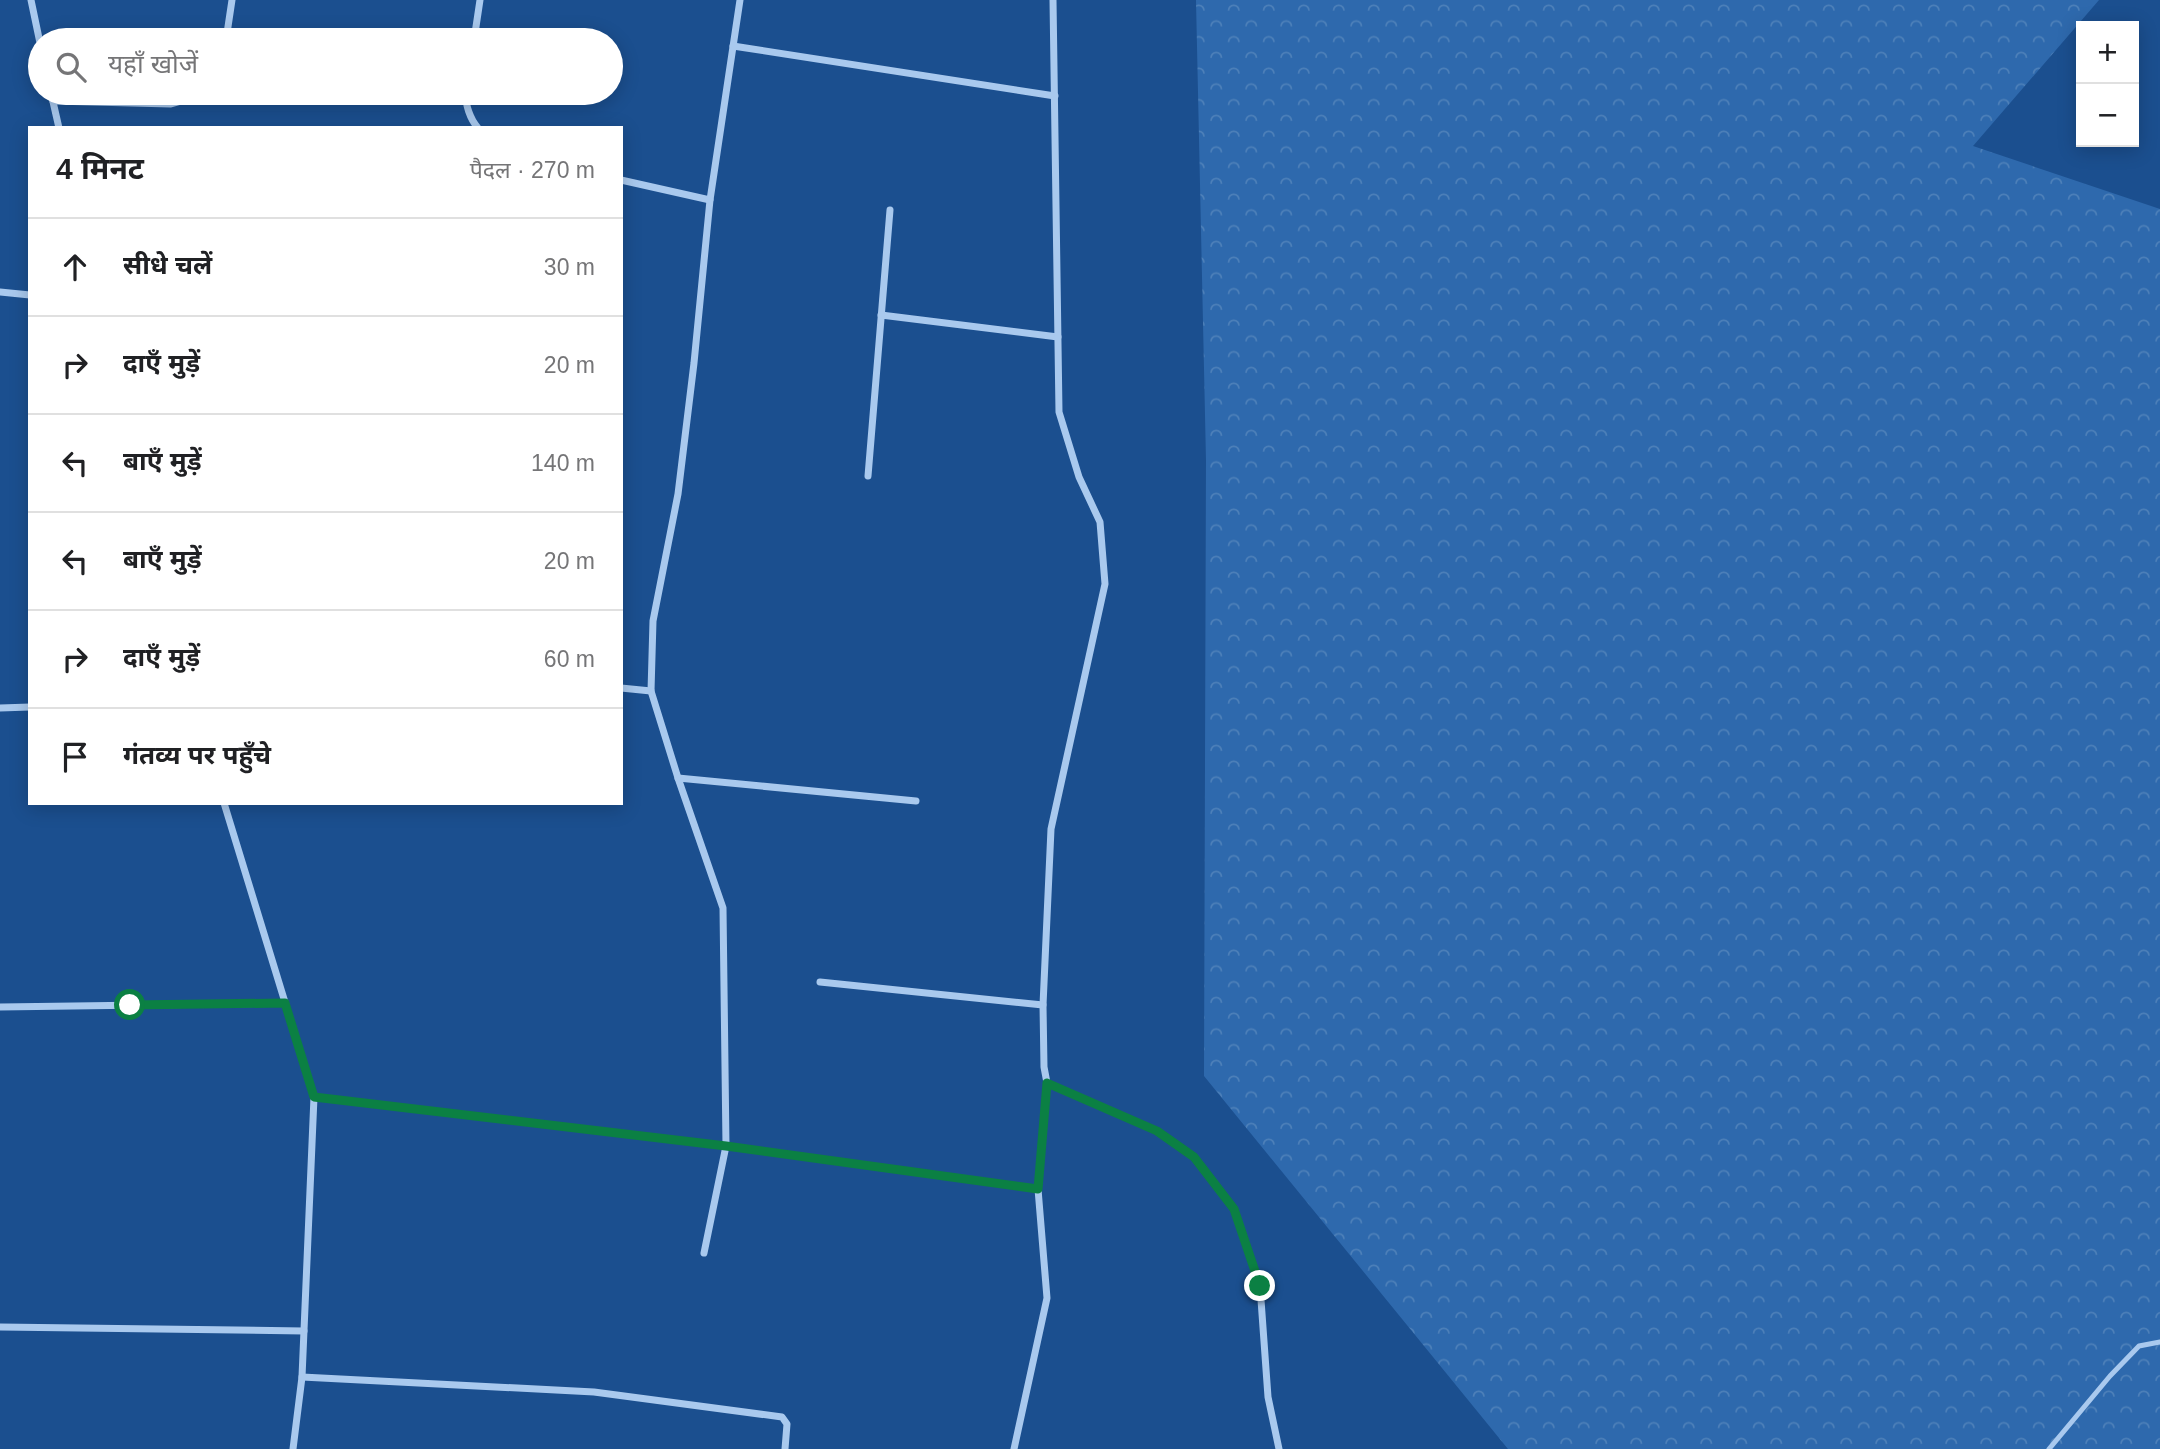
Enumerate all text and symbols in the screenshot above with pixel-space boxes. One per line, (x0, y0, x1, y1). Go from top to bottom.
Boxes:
map controls (2076, 21, 2139, 147)
button: + (2076, 21, 2139, 84)
search box (28, 28, 623, 105)
icon: search (52, 48, 90, 86)
text: यहाँ खोजें (108, 49, 198, 79)
button: − (2076, 84, 2139, 147)
text: 4 मिनट (56, 152, 144, 185)
text: पैदल · 270 m (470, 157, 595, 183)
icon: ahead (56, 248, 94, 286)
text: सीधे चलें (123, 250, 212, 280)
text: 30 m (544, 254, 595, 280)
icon: right (56, 346, 94, 384)
text: दाएँ मुड़ें (123, 348, 200, 378)
text: 20 m (544, 352, 595, 378)
icon: left (56, 444, 94, 482)
text: बाएँ मुड़ें (123, 446, 202, 476)
text: 140 m (531, 450, 595, 476)
icon: left (56, 542, 94, 580)
text: बाएँ मुड़ें (123, 544, 202, 574)
text: 20 m (544, 548, 595, 574)
icon: right (56, 640, 94, 678)
text: दाएँ मुड़ें (123, 642, 200, 672)
text: 60 m (544, 646, 595, 672)
icon: arrive (56, 738, 94, 776)
text: गंतव्य पर पहुँचे (123, 740, 271, 770)
route start (114, 989, 145, 1020)
route end (1244, 1270, 1275, 1301)

